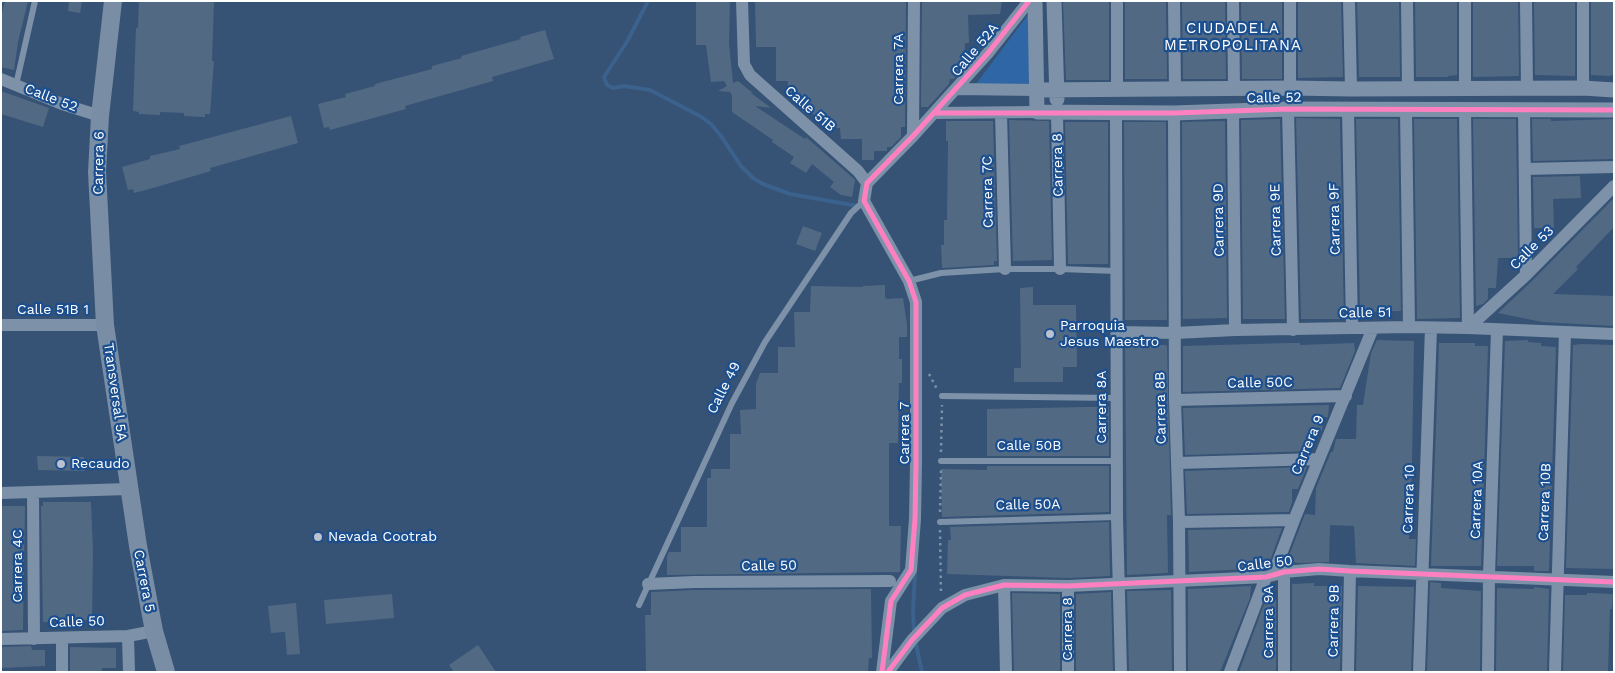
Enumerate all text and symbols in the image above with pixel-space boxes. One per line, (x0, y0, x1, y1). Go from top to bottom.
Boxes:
street label: Calle 52A (948, 20, 1002, 80)
district label: CIUDADELA METROPOLITANA (1162, 20, 1304, 55)
street label: Carrera 7A (891, 33, 907, 105)
street label: Calle 52 (22, 80, 80, 116)
street label: Calle 51B (781, 82, 839, 136)
street label: Calle 52 (1246, 89, 1302, 107)
street label: Carrera 6 (90, 131, 108, 195)
street label: Carrera 8 (1049, 133, 1067, 197)
street label: Carrera 7C (979, 156, 997, 228)
street label: Carrera 9D (1210, 183, 1228, 257)
street label: Carrera 9F (1326, 183, 1344, 255)
street label: Carrera 9E (1267, 184, 1285, 256)
street label: Calle 53 (1507, 223, 1557, 273)
street label: Calle 51B 1 (17, 302, 89, 318)
street label: Calle 51 (1339, 304, 1391, 322)
place label: Parroquia Jesus Maestro (1060, 318, 1159, 351)
marker: Parroquia Jesus Maestro (1044, 328, 1056, 340)
street label: Transversal 5A (100, 342, 130, 442)
street label: Calle 49 (704, 359, 744, 417)
street label: Carrera 8A (1094, 371, 1110, 443)
street label: Carrera 8B (1152, 371, 1170, 445)
street label: Calle 50C (1227, 374, 1293, 392)
street label: Carrera 7 (897, 402, 913, 464)
street label: Carrera 9 (1288, 412, 1328, 478)
street label: Calle 50B (997, 438, 1061, 454)
place label: Recaudo (71, 456, 130, 472)
marker: Recaudo (55, 458, 67, 470)
street label: Carrera 10A (1467, 461, 1487, 539)
street label: Carrera 10B (1535, 463, 1555, 541)
street label: Carrera 10 (1399, 464, 1419, 534)
street label: Calle 50A (995, 496, 1061, 514)
street label: Carrera 4C (10, 529, 26, 603)
place label: Nevada Cootrab (328, 529, 437, 545)
marker: Nevada Cootrab (312, 531, 324, 543)
street label: Carrera 5 (130, 548, 158, 614)
street label: Calle 50 (1236, 552, 1294, 576)
street label: Calle 50 (741, 557, 797, 575)
street label: Carrera 9B (1325, 584, 1343, 658)
street label: Carrera 9A (1261, 586, 1277, 658)
street label: Carrera 8 (1060, 597, 1076, 661)
street label: Calle 50 (49, 613, 105, 631)

